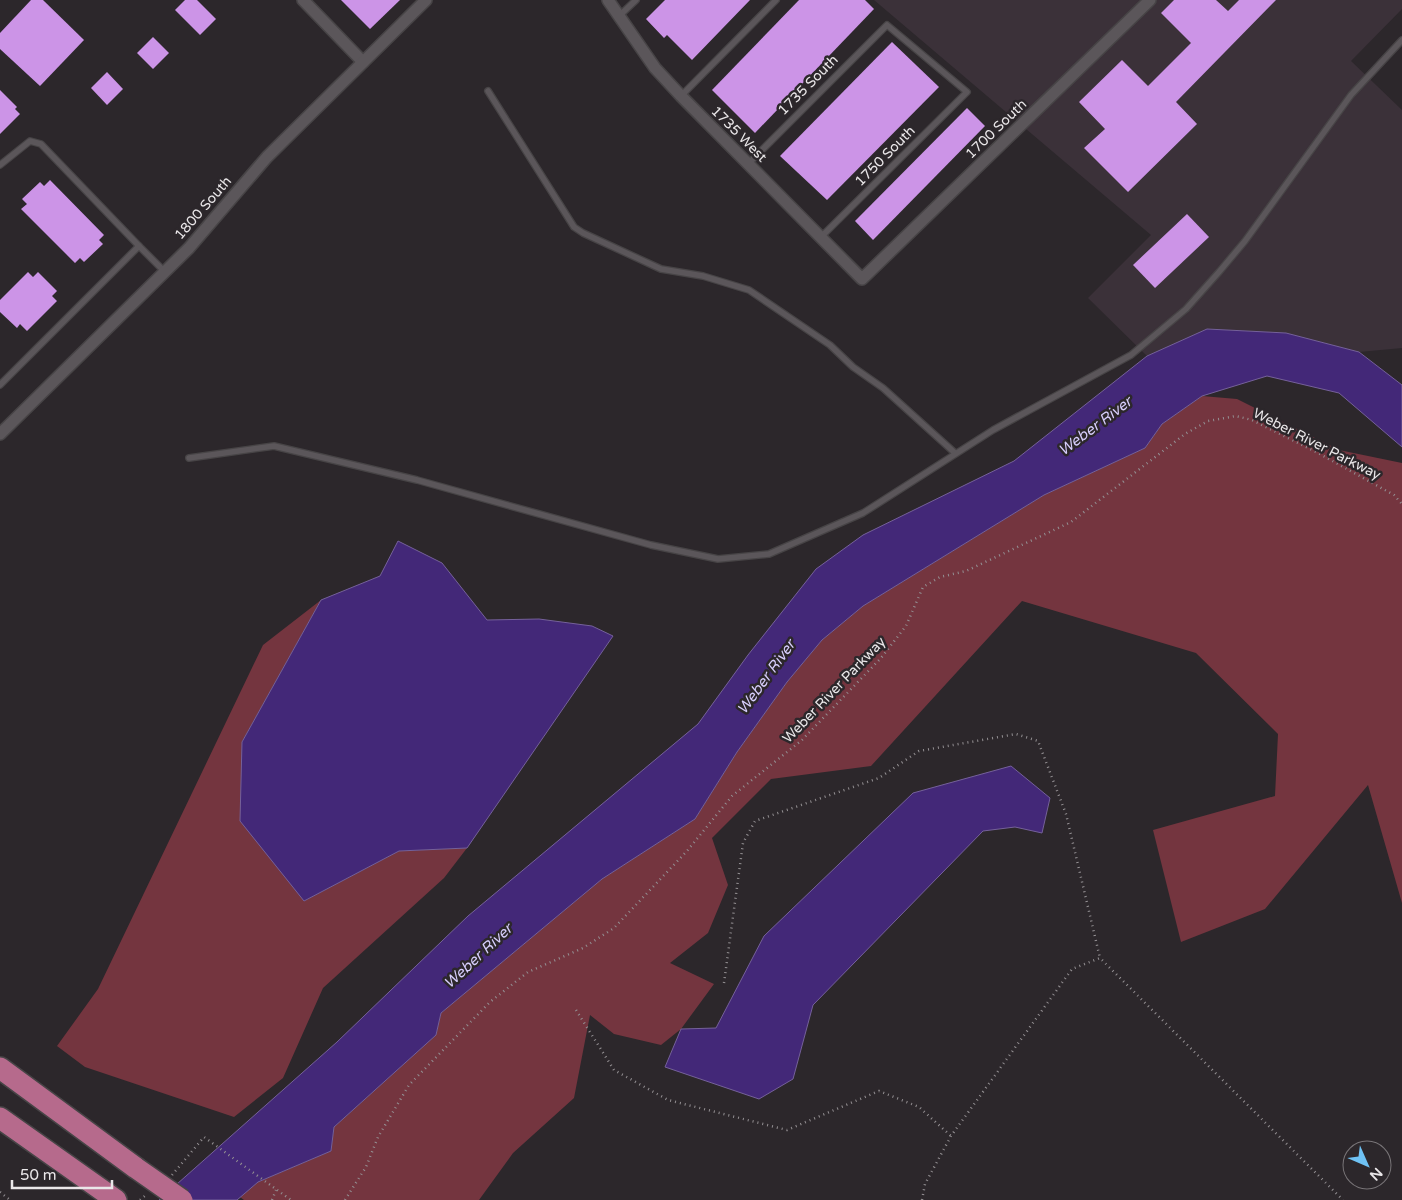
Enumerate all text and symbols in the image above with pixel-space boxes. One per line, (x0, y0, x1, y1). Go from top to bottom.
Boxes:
street label: 1735 South (774, 51, 842, 119)
street label: 1700 South (962, 96, 1030, 162)
street label: 1735 West (707, 102, 771, 166)
street label: 1750 South (851, 122, 919, 190)
street label: 1800 South (171, 173, 235, 243)
water label: Weber River (1055, 391, 1137, 459)
street label: Weber River Parkway (1250, 404, 1384, 484)
street label: Weber River Parkway (779, 633, 889, 747)
water label: Weber River (733, 635, 800, 718)
water label: Weber River (440, 918, 518, 992)
north arrow (1342, 1140, 1392, 1190)
scale bar (12, 1158, 112, 1190)
text: N (1366, 1164, 1386, 1184)
text: 50 m (20, 1166, 57, 1184)

